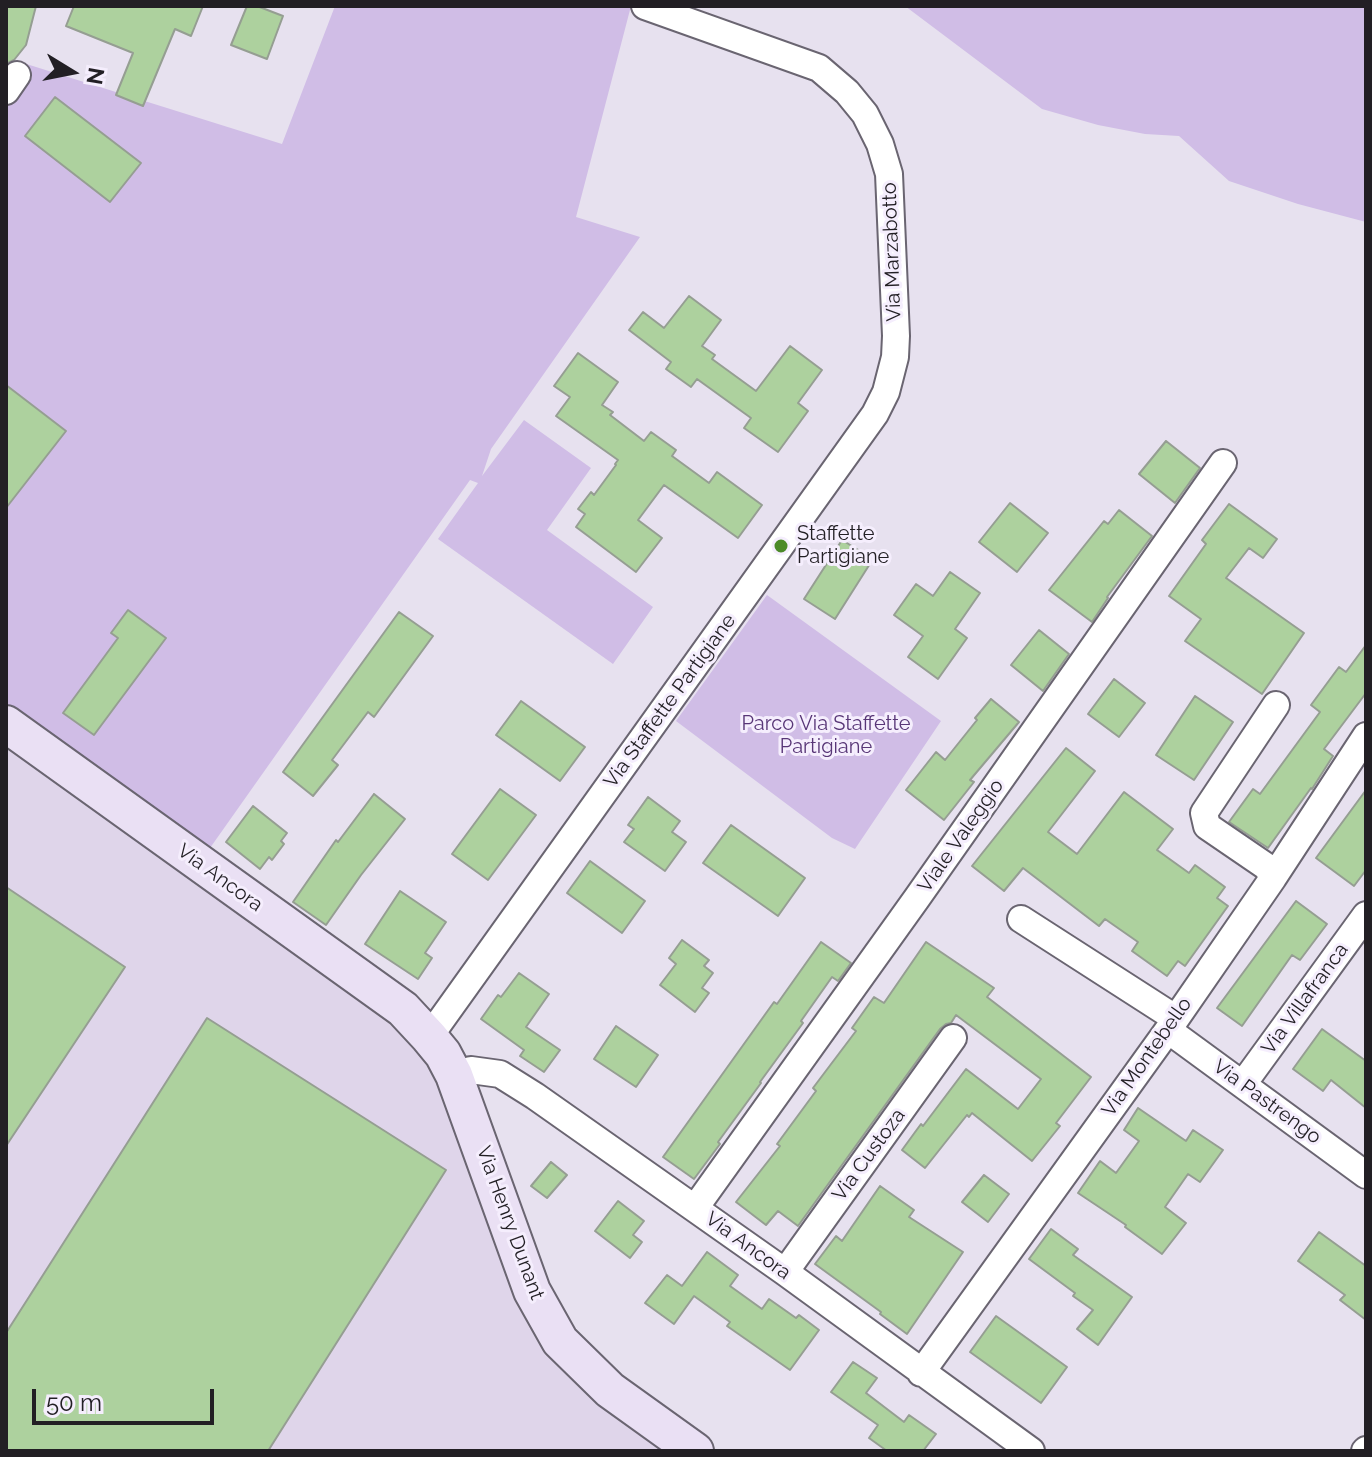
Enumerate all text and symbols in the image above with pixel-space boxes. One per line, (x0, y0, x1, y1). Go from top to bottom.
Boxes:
north arrow (32, 32, 112, 112)
text: N (81, 66, 110, 87)
street label: Via Marzabotto (878, 182, 906, 322)
place label: Staffette Partigiane (797, 522, 889, 569)
marker: Staffette Partigiane (772, 537, 790, 555)
street label: Via Staffette Partigiane (599, 609, 741, 793)
park label: Parco Via Staffette Partigiane (741, 712, 911, 759)
street label: Viale Valeggio (913, 775, 1009, 897)
street label: Via Ancora (173, 839, 267, 917)
street label: Via Villafranca (1257, 939, 1353, 1059)
street label: Via Montebello (1097, 993, 1197, 1121)
street label: Via Pastrengo (1208, 1055, 1326, 1149)
street label: Via Custoza (828, 1104, 910, 1206)
street label: Via Henry Dunant (471, 1143, 549, 1303)
street label: Via Ancora (701, 1207, 795, 1285)
scale bar (36, 1373, 218, 1423)
text: 50 m (46, 1388, 102, 1417)

